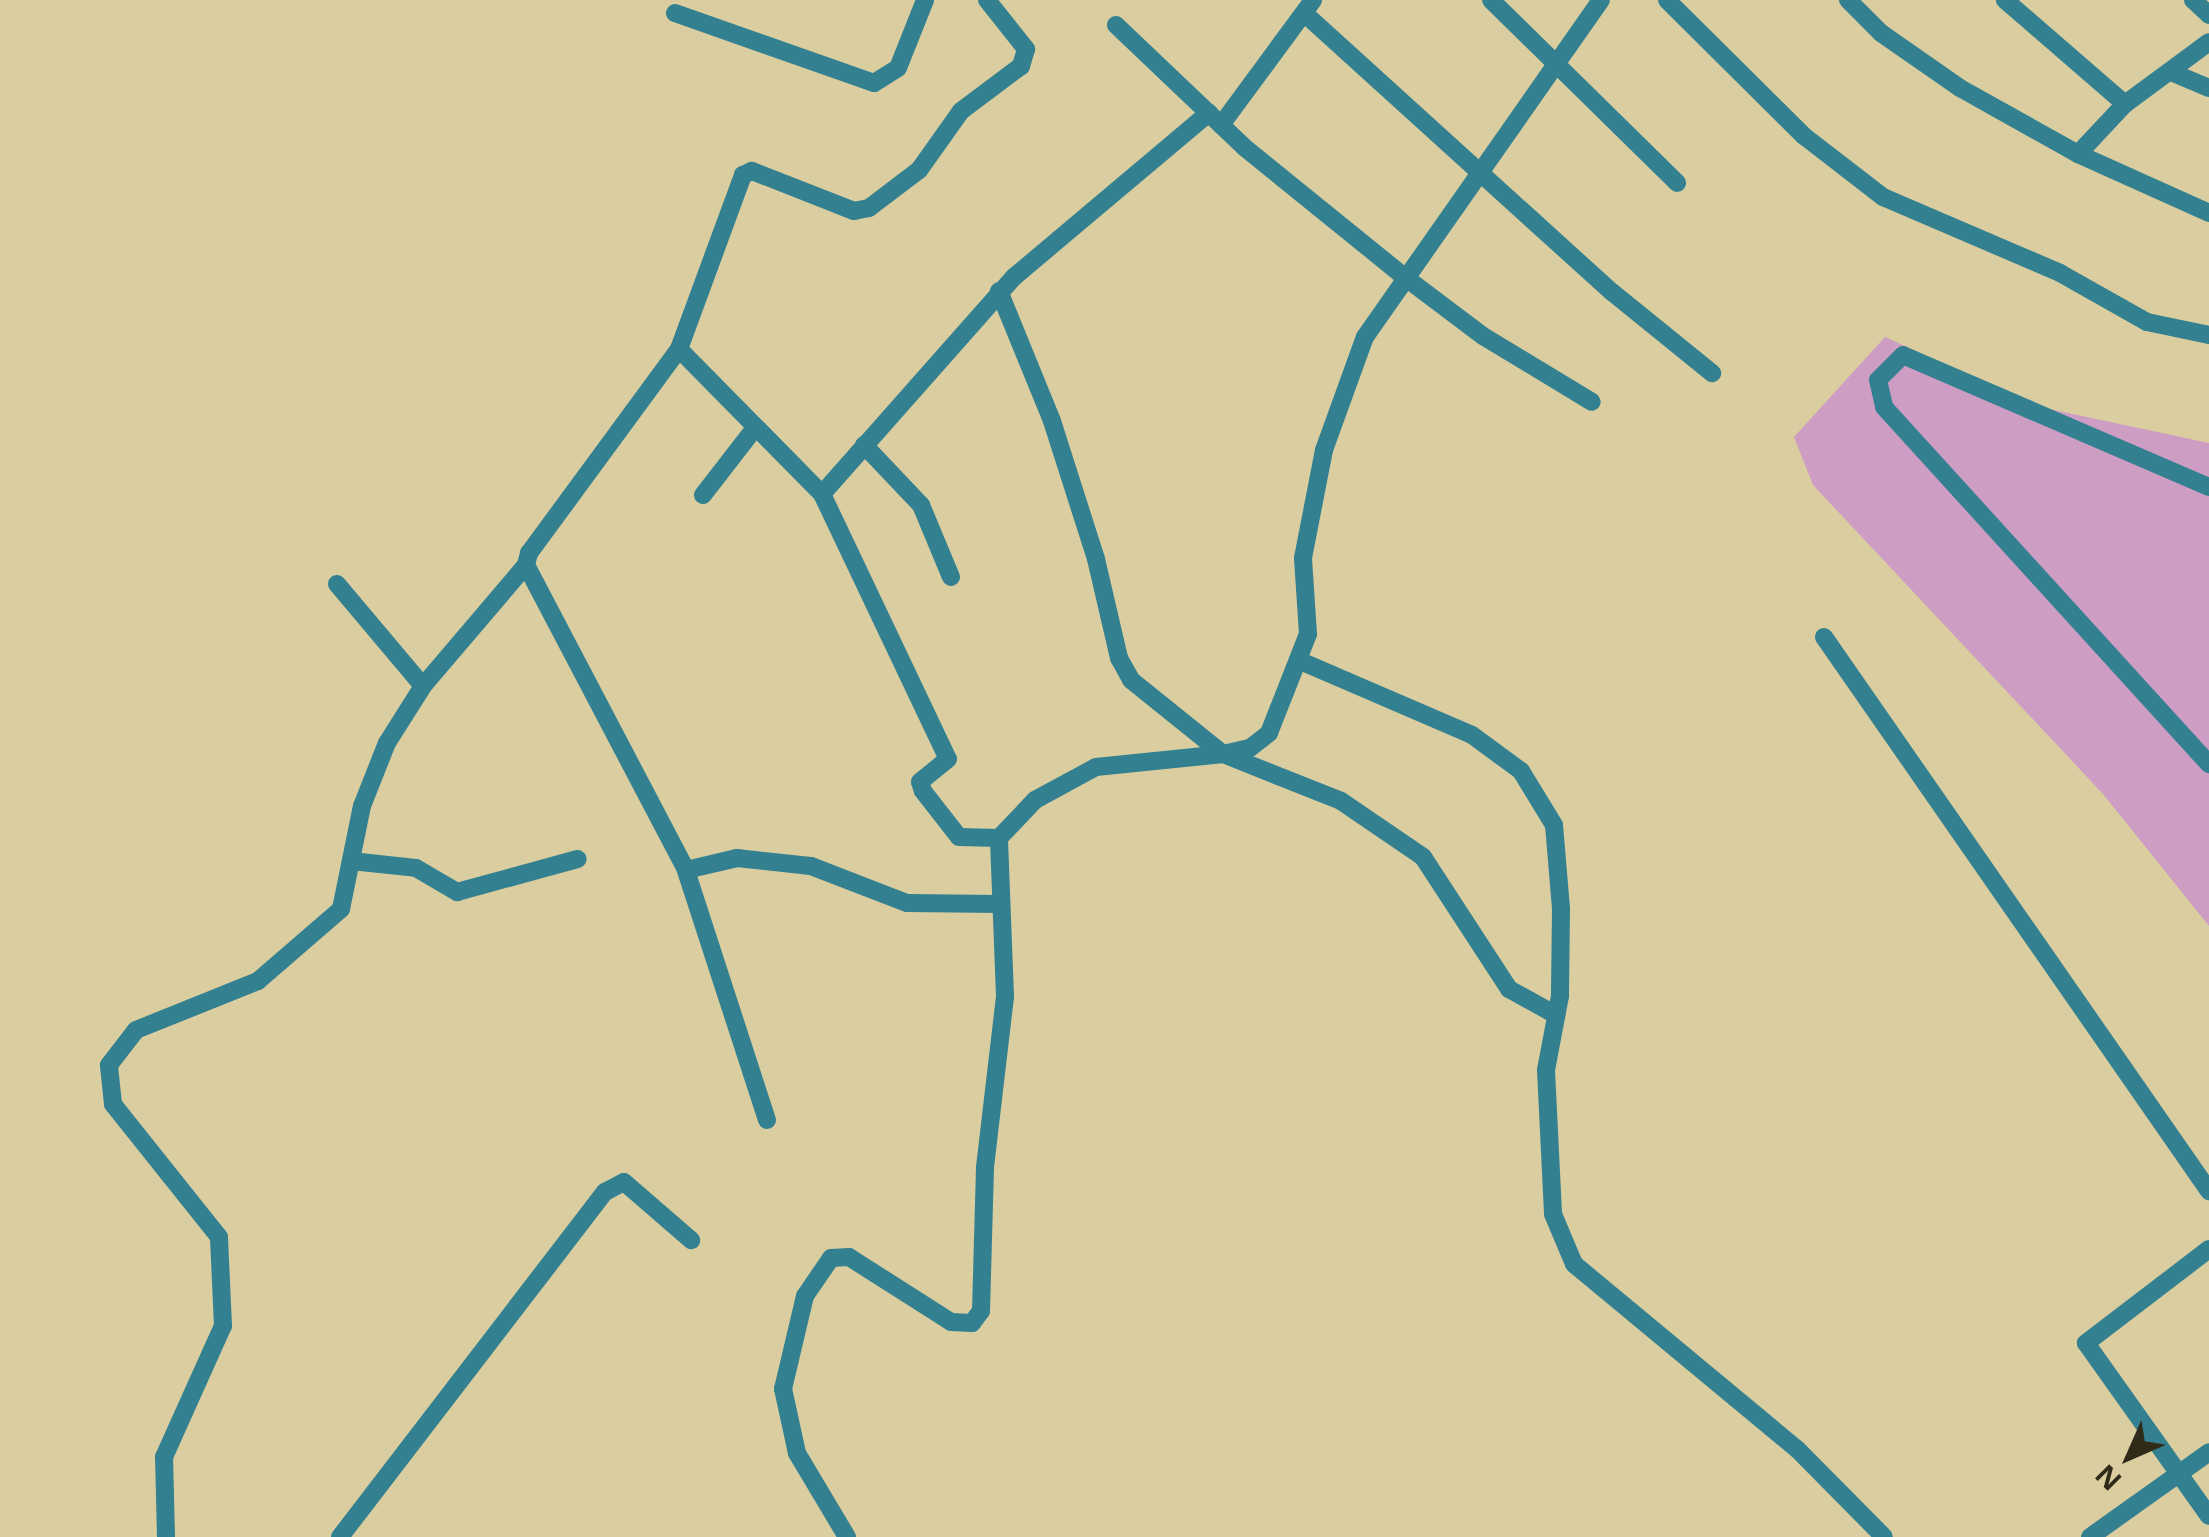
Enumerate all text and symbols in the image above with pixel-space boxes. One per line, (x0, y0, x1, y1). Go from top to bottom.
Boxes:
north arrow (2079, 1407, 2179, 1507)
text: N (2086, 1457, 2129, 1500)

